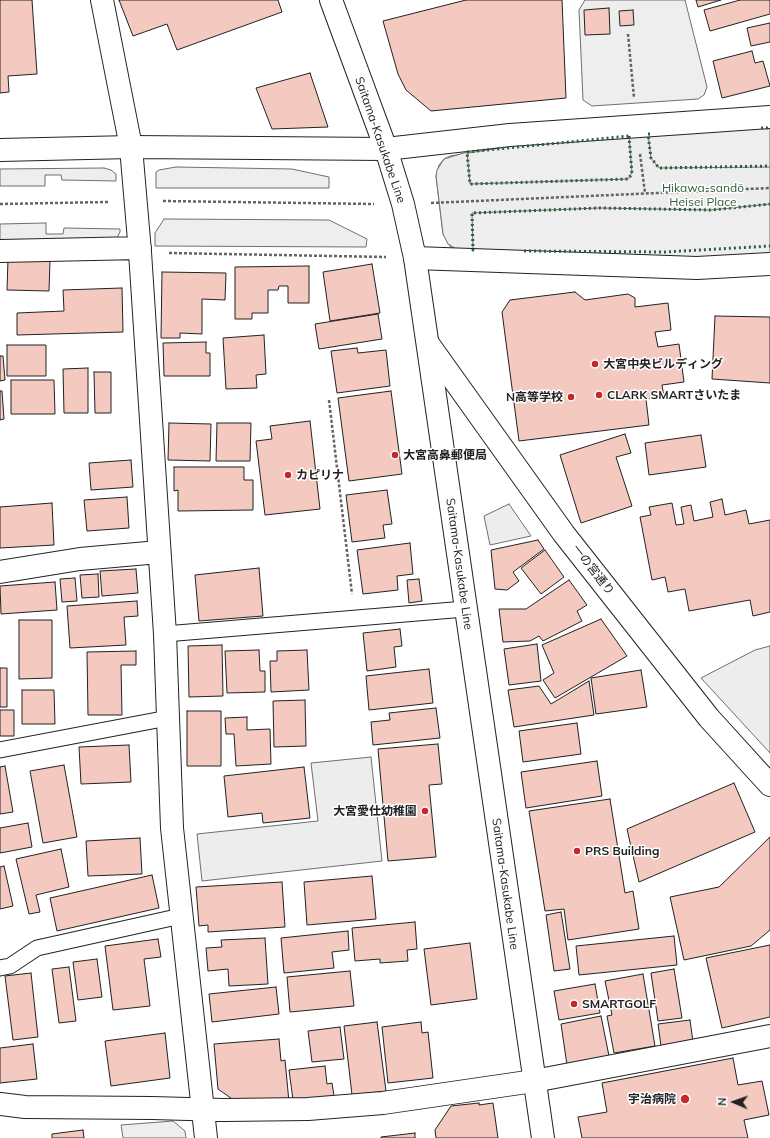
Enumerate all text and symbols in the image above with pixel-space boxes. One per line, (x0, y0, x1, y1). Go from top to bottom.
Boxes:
street label: Saitama-Kasukabe Line (352, 75, 408, 205)
park label: Hikawa-sandō Heisei Place (662, 181, 744, 209)
place label: 大宮中央ビルディング (603, 357, 723, 371)
marker: 大宮中央ビルディング (590, 359, 600, 369)
place label: CLARK SMARTさいたま (607, 388, 741, 402)
place label: N高等学校 (506, 390, 563, 404)
marker: CLARK SMARTさいたま (594, 390, 604, 400)
marker: N高等学校 (566, 392, 576, 402)
place label: 大宮高鼻郵便局 (403, 448, 487, 462)
marker: 大宮高鼻郵便局 (390, 450, 400, 460)
place label: カピリナ (296, 468, 344, 482)
marker: カピリナ (283, 470, 293, 480)
street label: Saitama-Kasukabe Line (443, 497, 475, 631)
street label: 一の宮通り (569, 542, 617, 598)
place label: 大宮愛仕幼稚園 (333, 804, 417, 818)
marker: 大宮愛仕幼稚園 (420, 806, 430, 816)
street label: Saitama-Kasukabe Line (489, 817, 521, 951)
place label: PRS Building (585, 844, 659, 858)
marker: PRS Building (572, 846, 582, 856)
place label: SMARTGOLF (582, 997, 656, 1011)
marker: SMARTGOLF (569, 999, 579, 1009)
north arrow (714, 1082, 754, 1122)
place label: 宇治病院 (628, 1092, 676, 1106)
marker: 宇治病院 (679, 1093, 691, 1105)
text: N (715, 1097, 729, 1106)

